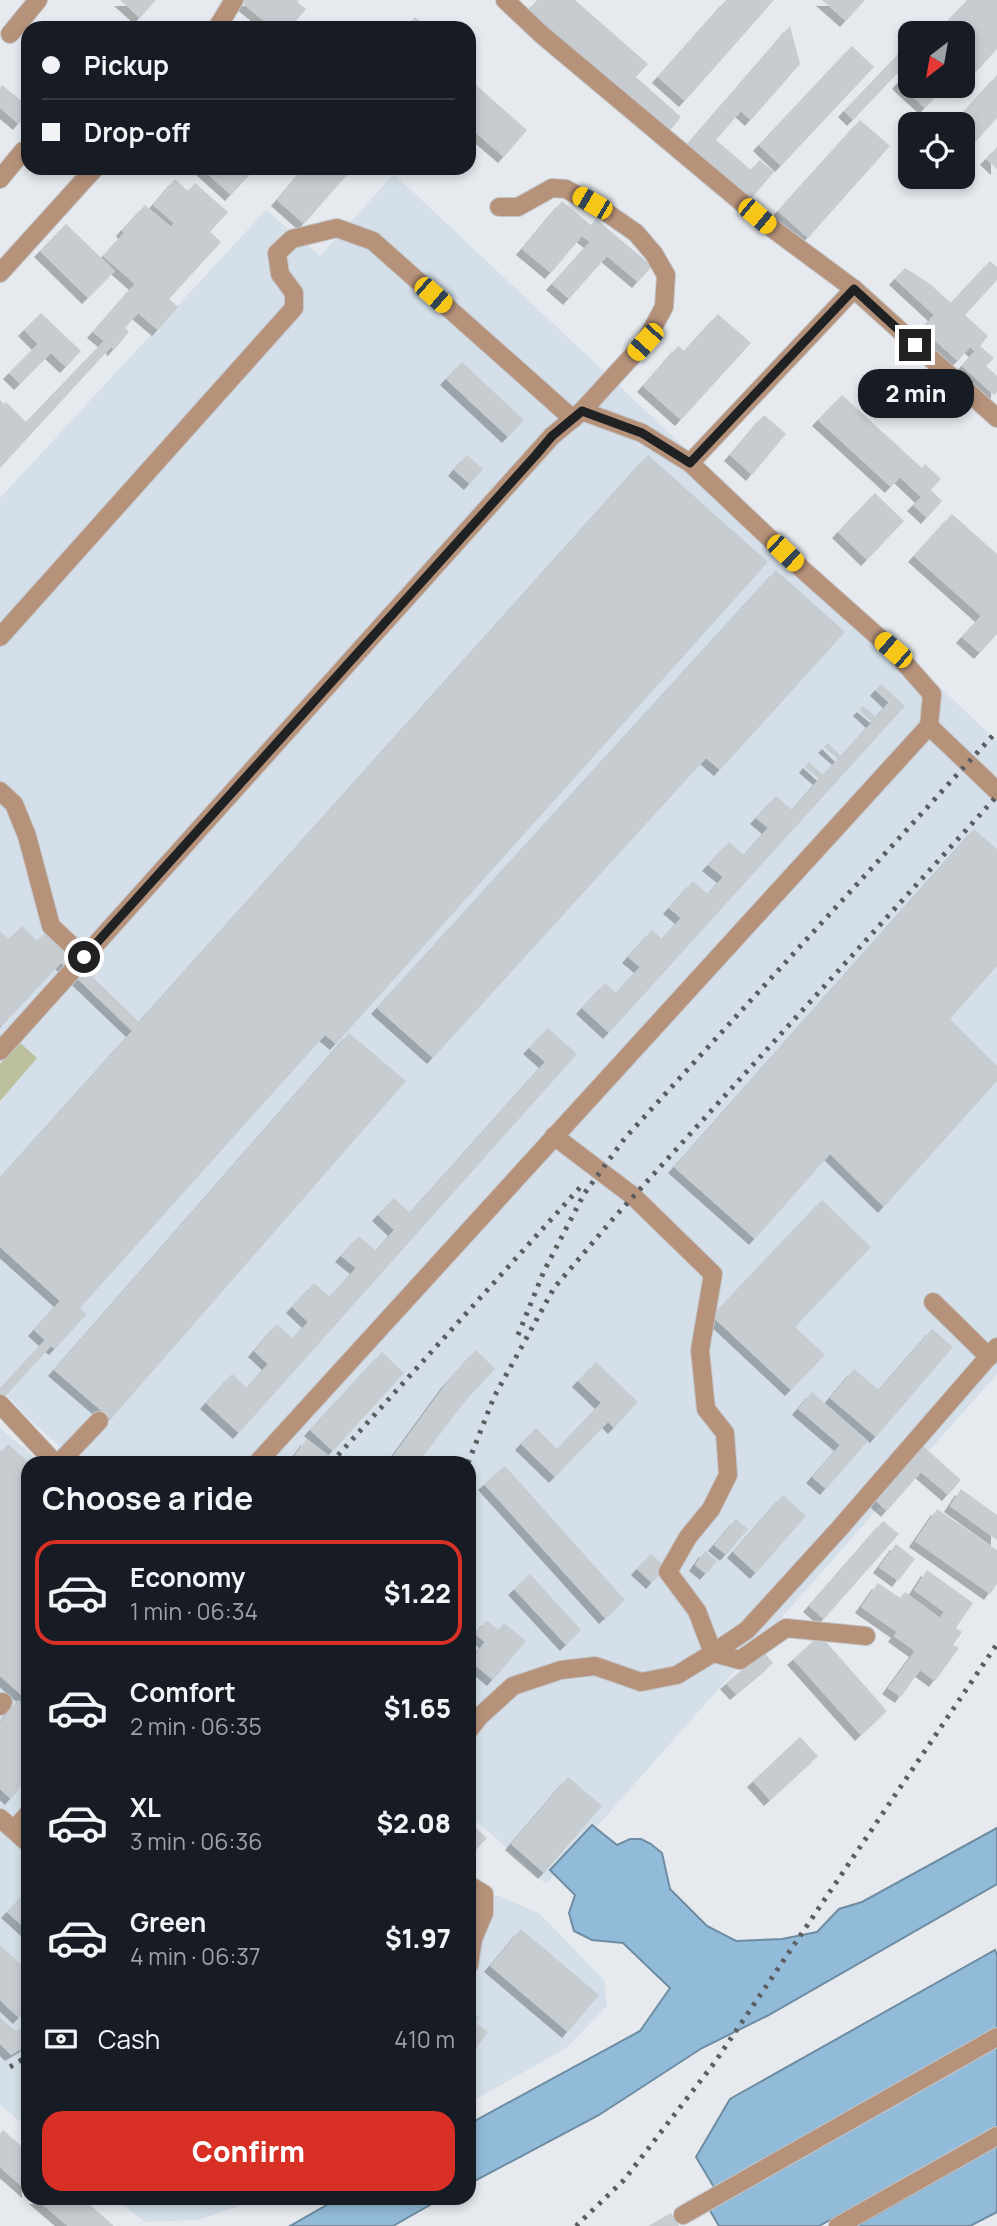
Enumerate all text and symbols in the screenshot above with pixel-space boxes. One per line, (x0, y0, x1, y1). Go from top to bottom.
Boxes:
north arrow (898, 21, 975, 98)
map controls (898, 21, 975, 189)
text: Pickup (84, 47, 169, 83)
button: locate (898, 112, 975, 189)
text: Drop-off (84, 114, 190, 150)
car (569, 183, 616, 223)
car (735, 194, 780, 238)
car (411, 273, 456, 317)
car (624, 319, 667, 365)
route end (899, 329, 931, 361)
callout: 2 min (857, 370, 973, 418)
text: 2 min (886, 377, 947, 409)
car (763, 531, 808, 575)
car (871, 628, 916, 672)
route start (68, 941, 100, 973)
text: Choose a ride (42, 1476, 253, 1520)
text: Economy (130, 1559, 245, 1595)
icon: car (46, 1561, 109, 1624)
text: $1.22 (384, 1575, 451, 1611)
text: 1 min · 06:34 (130, 1595, 258, 1627)
text: Comfort (130, 1674, 236, 1710)
icon: car (46, 1676, 109, 1739)
text: $1.65 (384, 1690, 451, 1726)
text: 2 min · 06:35 (130, 1710, 262, 1742)
text: XL (130, 1789, 161, 1825)
icon: car (46, 1791, 109, 1854)
text: $2.08 (377, 1805, 451, 1841)
text: 3 min · 06:36 (130, 1825, 262, 1857)
text: Green (130, 1904, 206, 1940)
icon: car (46, 1906, 109, 1969)
text: $1.97 (385, 1920, 451, 1956)
text: 4 min · 06:37 (130, 1940, 261, 1972)
icon: cash (42, 2020, 80, 2058)
text: Cash (98, 2021, 160, 2057)
text: 410 m (394, 2023, 455, 2055)
button: Confirm (42, 2111, 455, 2191)

